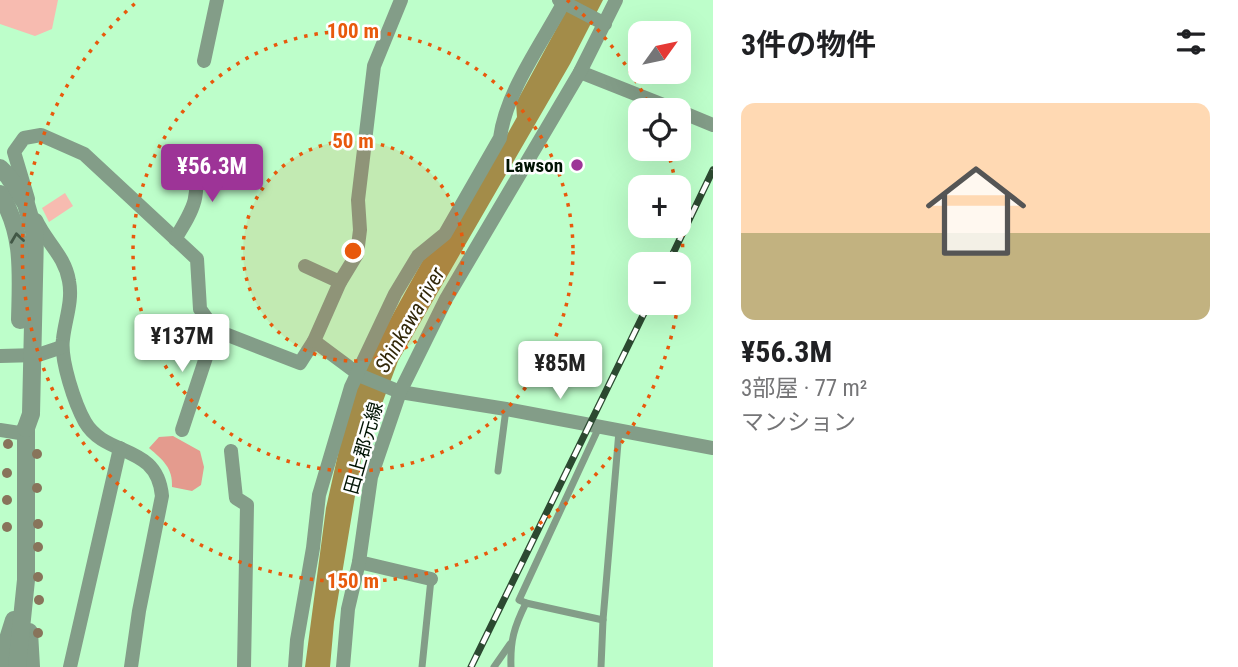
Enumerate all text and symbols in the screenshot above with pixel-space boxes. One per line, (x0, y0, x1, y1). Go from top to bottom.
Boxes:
text: 100 m (327, 19, 379, 43)
north arrow (628, 21, 691, 84)
map controls (628, 21, 691, 315)
icon: filters (1172, 23, 1210, 61)
text: 3件の物件 (741, 27, 876, 62)
button: locate (628, 98, 691, 161)
text: 50 m (332, 129, 374, 153)
pin: ¥56.3M (155, 144, 269, 204)
icon: home (913, 148, 1039, 274)
text: ¥56.3M (177, 153, 247, 180)
place label: Lawson (505, 154, 563, 177)
marker: Lawson (569, 157, 585, 173)
button: + (628, 175, 691, 238)
one-way arrow (10, 232, 25, 244)
centre of rings (341, 239, 365, 263)
button: − (628, 252, 691, 315)
water label: Shinkawa river (370, 263, 450, 377)
pin: ¥137M (133, 314, 231, 374)
text: ¥137M (150, 323, 214, 350)
text: ¥56.3M (741, 334, 832, 369)
pin: ¥85M (519, 342, 601, 401)
text: ¥85M (534, 350, 586, 377)
text: 3部屋 · 77 m² (741, 375, 867, 402)
street label: 田上郡元線 (339, 399, 388, 497)
text: マンション (741, 409, 856, 436)
text: 150 m (327, 569, 379, 593)

